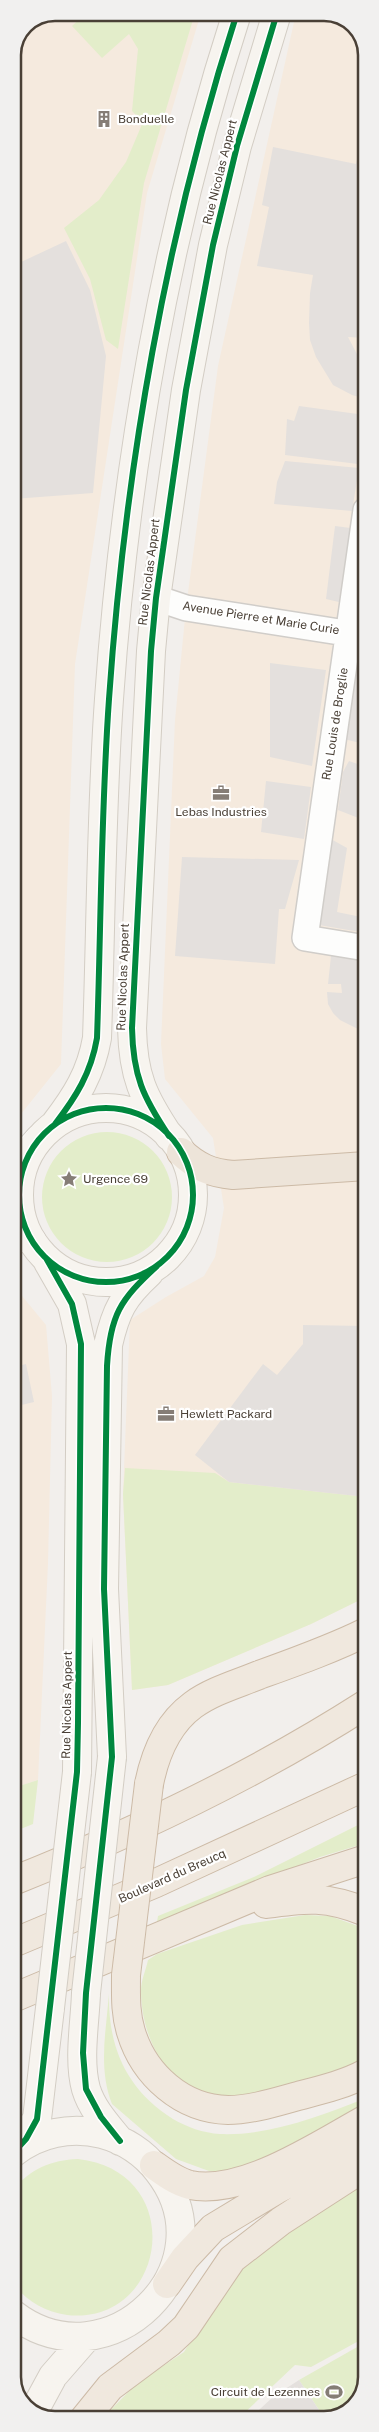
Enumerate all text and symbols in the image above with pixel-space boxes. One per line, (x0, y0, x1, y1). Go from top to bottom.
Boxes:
building icon: Bonduelle (94, 109, 114, 129)
place label: Bonduelle (118, 112, 175, 126)
street label: Rue Nicolas Appert (200, 118, 240, 226)
street label: Rue Nicolas Appert (135, 517, 163, 626)
street label: Avenue Pierre et Marie Curie (182, 599, 341, 637)
street label: Rue Louis de Broglie (319, 666, 351, 781)
office icon: Lebas Industries (211, 783, 231, 803)
place label: Lebas Industries (175, 805, 267, 819)
street label: Rue Nicolas Appert (114, 923, 132, 1031)
place icon: Urgence 69 (59, 1169, 79, 1189)
place label: Urgence 69 (83, 1172, 148, 1186)
office icon: Hewlett Packard (156, 1404, 176, 1424)
place label: Hewlett Packard (180, 1407, 272, 1421)
street label: Rue Nicolas Appert (59, 1651, 75, 1759)
street label: Boulevard du Breucq (116, 1846, 228, 1906)
sports icon: Circuit de Lezennes (324, 2382, 344, 2402)
place label: Circuit de Lezennes (211, 2385, 320, 2399)

